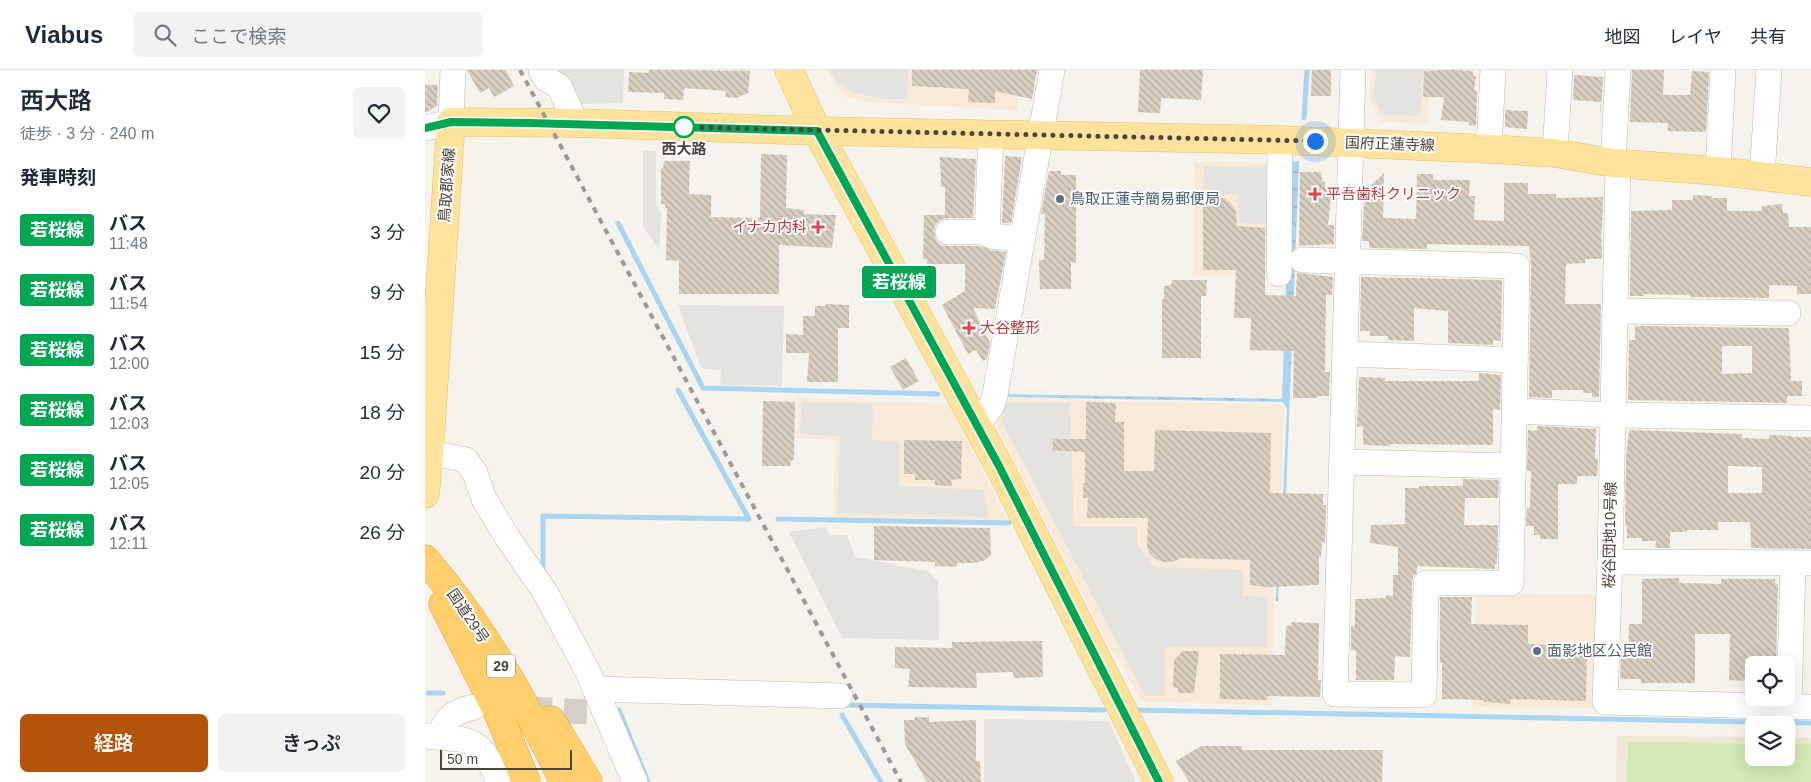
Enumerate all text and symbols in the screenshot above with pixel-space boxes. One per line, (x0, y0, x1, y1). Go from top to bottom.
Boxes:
search box (133, 12, 483, 57)
text: Viabus (25, 21, 103, 48)
icon: search (151, 21, 179, 49)
text: ここで検索 (191, 26, 286, 47)
text: 地図 (1605, 27, 1641, 47)
text: レイヤ (1669, 27, 1722, 47)
text: 共有 (1750, 27, 1786, 47)
text: 西大路 (20, 87, 92, 114)
button: heart (353, 87, 405, 139)
marker: 西大路 (673, 116, 695, 138)
text: 徒歩 · 3 分 · 240 m (20, 125, 154, 142)
your location (1303, 129, 1328, 154)
street label: 国府正蓮寺線 (1345, 133, 1435, 154)
place label: 西大路 (661, 140, 707, 157)
street label: 鳥取郡家線 (435, 147, 458, 223)
text: 発車時刻 (20, 167, 96, 188)
place label: 平吾歯科クリニック (1326, 185, 1461, 202)
marker: 平吾歯科クリニック (1308, 187, 1322, 201)
place label: 鳥取正蓮寺簡易郵便局 (1070, 190, 1220, 207)
marker: 鳥取正蓮寺簡易郵便局 (1054, 193, 1066, 205)
text: バス (109, 213, 147, 234)
place label: イナカ内科 (732, 218, 807, 235)
text: 若桜線 (30, 220, 84, 240)
marker: イナカ内科 (811, 220, 825, 234)
text: 3 分 (370, 222, 405, 243)
text: 11:48 (109, 235, 148, 252)
line badge: 若桜線 (870, 266, 928, 298)
text: 若桜線 (872, 272, 926, 292)
text: バス (109, 273, 147, 294)
text: 若桜線 (30, 280, 84, 300)
text: 9 分 (370, 282, 405, 303)
text: 11:54 (109, 295, 148, 312)
place label: 大谷整形 (980, 319, 1040, 336)
marker: 大谷整形 (962, 321, 976, 335)
text: バス (109, 333, 147, 354)
text: 若桜線 (30, 340, 84, 360)
text: 15 分 (360, 342, 405, 363)
text: 12:00 (109, 355, 149, 372)
text: バス (109, 393, 147, 414)
text: 若桜線 (30, 400, 84, 420)
text: 18 分 (360, 402, 405, 423)
text: 12:03 (109, 415, 149, 432)
text: バス (109, 453, 147, 474)
text: 若桜線 (30, 460, 84, 480)
text: 20 分 (360, 462, 405, 483)
text: 12:05 (109, 475, 149, 492)
street label: 桜谷団地10号線 (1600, 482, 1619, 588)
text: バス (109, 513, 147, 534)
text: 若桜線 (30, 520, 84, 540)
text: 26 分 (360, 522, 405, 543)
text: 12:11 (109, 535, 148, 552)
street label: 国道29号 (444, 585, 493, 646)
place label: 面影地区公民館 (1547, 642, 1652, 659)
marker: 面影地区公民館 (1531, 645, 1543, 657)
road number: 29 (487, 654, 515, 678)
map controls (1745, 656, 1795, 766)
button: locate (1745, 656, 1795, 706)
button: 経路 (20, 714, 208, 772)
button: きっぷ (218, 714, 405, 772)
button: layers (1745, 716, 1795, 766)
scale bar (440, 747, 573, 770)
text: 50 m (447, 751, 478, 767)

